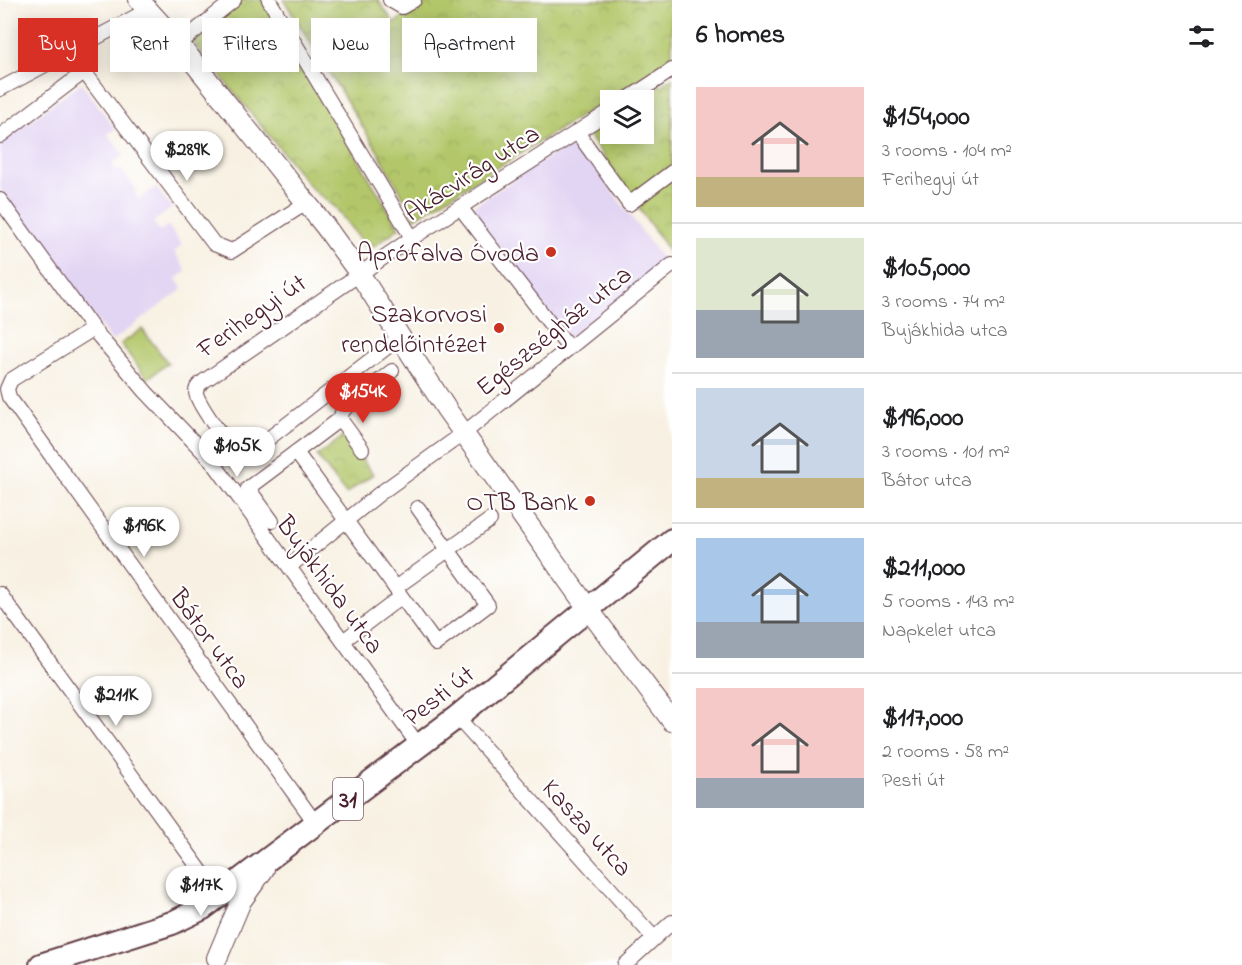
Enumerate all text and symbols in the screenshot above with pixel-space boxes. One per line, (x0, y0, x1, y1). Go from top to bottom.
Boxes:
text: 6 homes (696, 17, 785, 55)
chip: Buy (18, 18, 98, 72)
chip: Rent (110, 18, 190, 72)
chip: Filters (202, 18, 299, 72)
chip: New (311, 18, 390, 72)
chip: Apartment (402, 18, 537, 72)
icon: filters (1185, 20, 1218, 53)
map controls (600, 90, 654, 144)
button: layers (600, 90, 654, 144)
text: $154,000 (882, 99, 970, 137)
icon: home (744, 111, 816, 183)
street label: Akácvirág utca (397, 116, 548, 233)
pin: $289K (145, 131, 229, 182)
text: $289K (164, 136, 210, 165)
text: 3 rooms · 104 m² (882, 137, 1012, 166)
text: Ferihegyi út (882, 166, 979, 195)
place label: Aprófalva Óvoda (357, 236, 539, 274)
marker: Aprófalva Óvoda (544, 245, 558, 259)
text: $105,000 (882, 250, 970, 288)
street label: Egészségház utca (469, 258, 641, 407)
icon: home (744, 262, 816, 334)
street label: Ferihegyi út (189, 266, 315, 370)
text: 3 rooms · 74 m² (882, 288, 1005, 317)
place label: Szakorvosi rendelőintézet (341, 297, 487, 365)
text: Bujákhida utca (882, 317, 1008, 346)
marker: Szakorvosi rendelőintézet (492, 321, 506, 335)
pin: $154K (321, 373, 405, 424)
text: $154K (339, 378, 387, 407)
text: $196,000 (882, 400, 963, 438)
icon: home (744, 412, 816, 484)
pin: $105K (195, 427, 279, 478)
text: $105K (213, 432, 261, 461)
text: 3 rooms · 101 m² (882, 438, 1010, 467)
text: Bátor utca (882, 467, 972, 496)
place label: OTB Bank (466, 485, 579, 523)
marker: OTB Bank (583, 494, 597, 508)
pin: $196K (102, 507, 186, 558)
street label: Bujákhida utca (265, 508, 392, 663)
text: $196K (123, 512, 165, 541)
text: $211,000 (882, 550, 965, 588)
icon: home (744, 562, 816, 634)
street label: Bátor utca (158, 581, 258, 698)
text: 5 rooms · 143 m² (882, 588, 1015, 617)
text: Napkelet utca (882, 617, 996, 646)
street label: Pesti út (396, 657, 484, 738)
pin: $211K (74, 676, 158, 727)
text: $211K (94, 681, 138, 710)
text: $117,000 (882, 700, 963, 738)
icon: home (744, 712, 816, 784)
text: 2 rooms · 58 m² (882, 738, 1009, 767)
text: Pesti út (882, 767, 945, 796)
street label: Kasza utca (531, 772, 640, 886)
road number: 31 (333, 778, 363, 820)
pin: $117K (159, 866, 243, 917)
text: $117K (180, 871, 222, 900)

